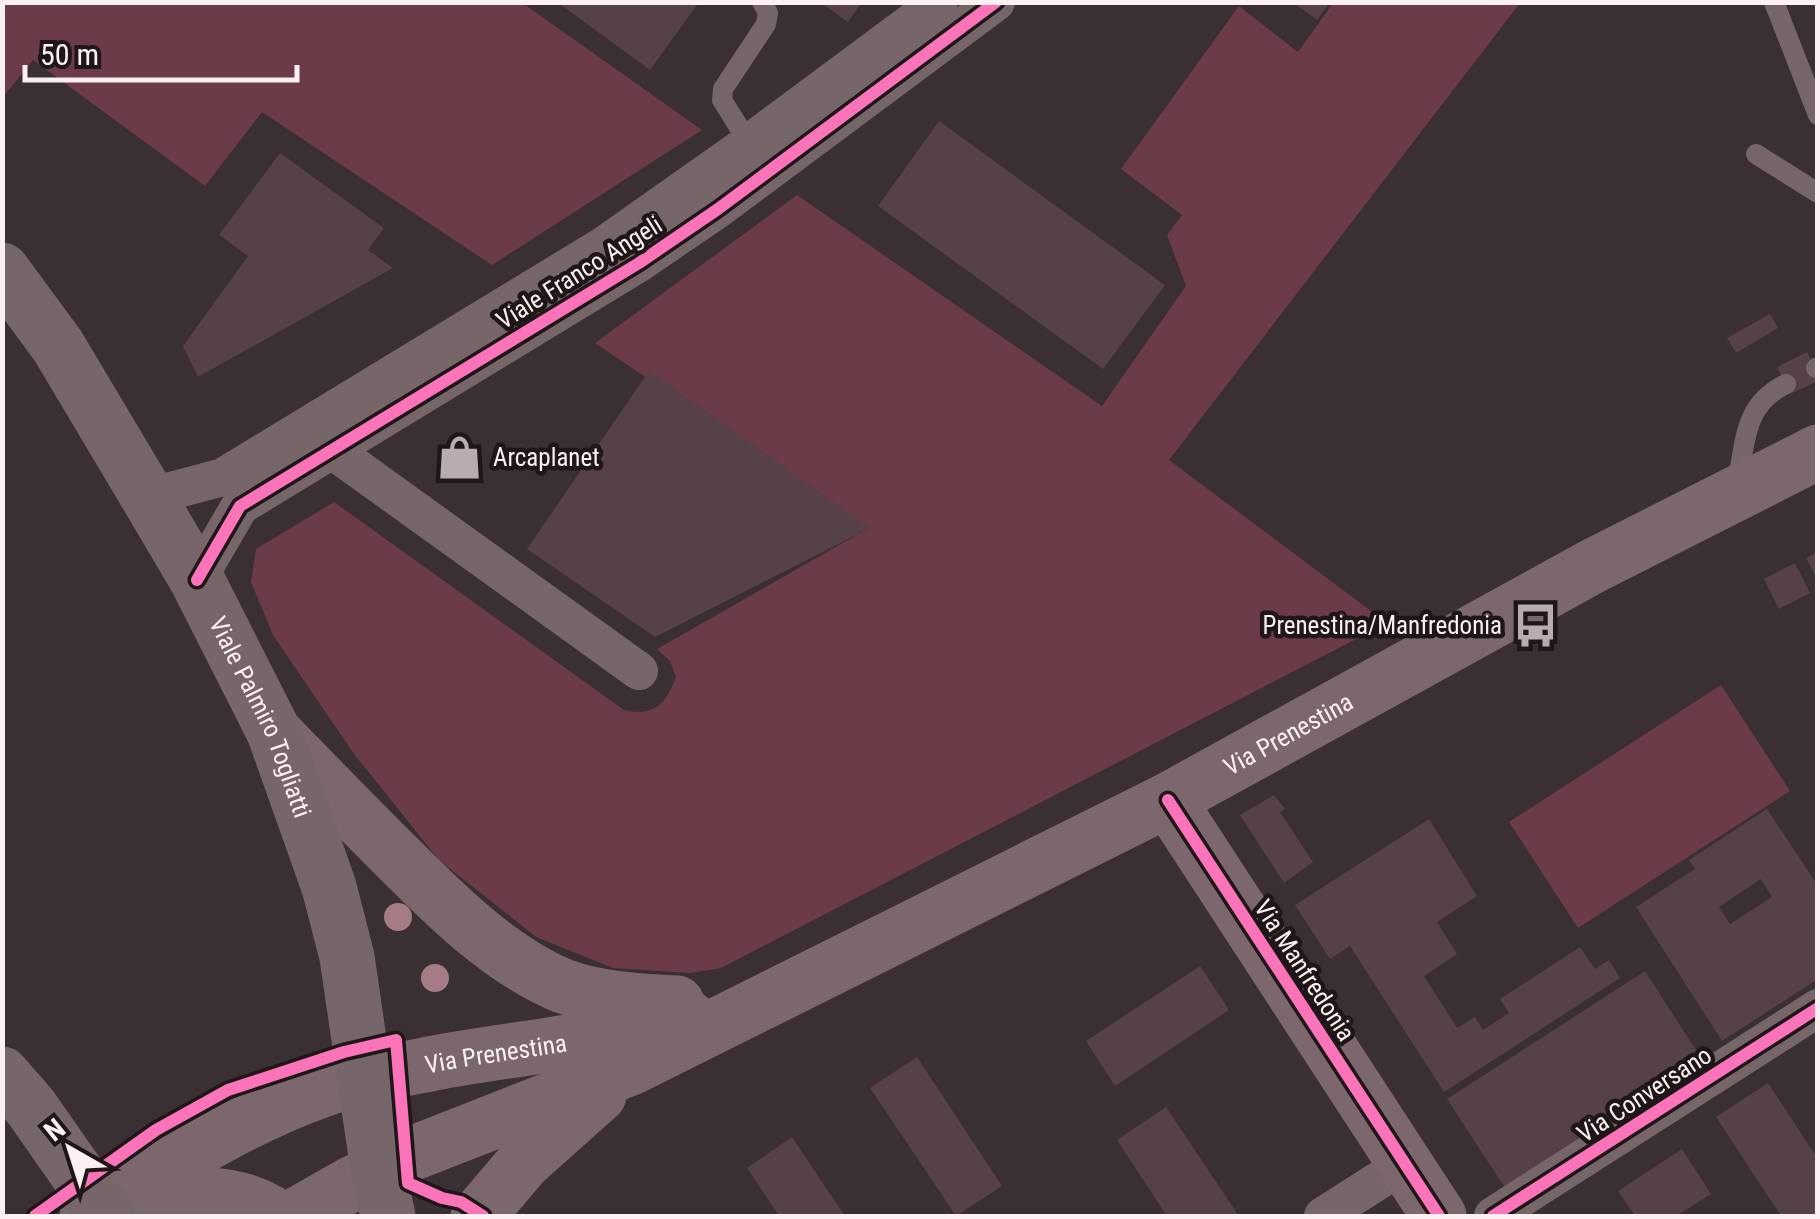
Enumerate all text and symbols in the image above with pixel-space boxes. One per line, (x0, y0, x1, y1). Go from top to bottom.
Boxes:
scale bar (25, 20, 298, 82)
text: 50 m (40, 37, 99, 72)
street label: Viale Franco Angeli (491, 210, 667, 335)
shop icon: Arcaplanet (436, 433, 484, 481)
place label: Arcaplanet (493, 443, 600, 472)
bus stop icon: Prenestina/Manfredonia (1511, 601, 1559, 649)
place label: Prenestina/Manfredonia (1263, 611, 1502, 640)
street label: Viale Palmiro Togliatti (203, 612, 317, 821)
street label: Via Prenestina (1219, 687, 1358, 782)
street label: Via Manfredonia (1248, 894, 1361, 1046)
street label: Via Prenestina (422, 1028, 569, 1080)
street label: Via Conversano (1572, 1040, 1717, 1149)
north arrow (20, 1099, 120, 1199)
text: N (38, 1112, 72, 1148)

